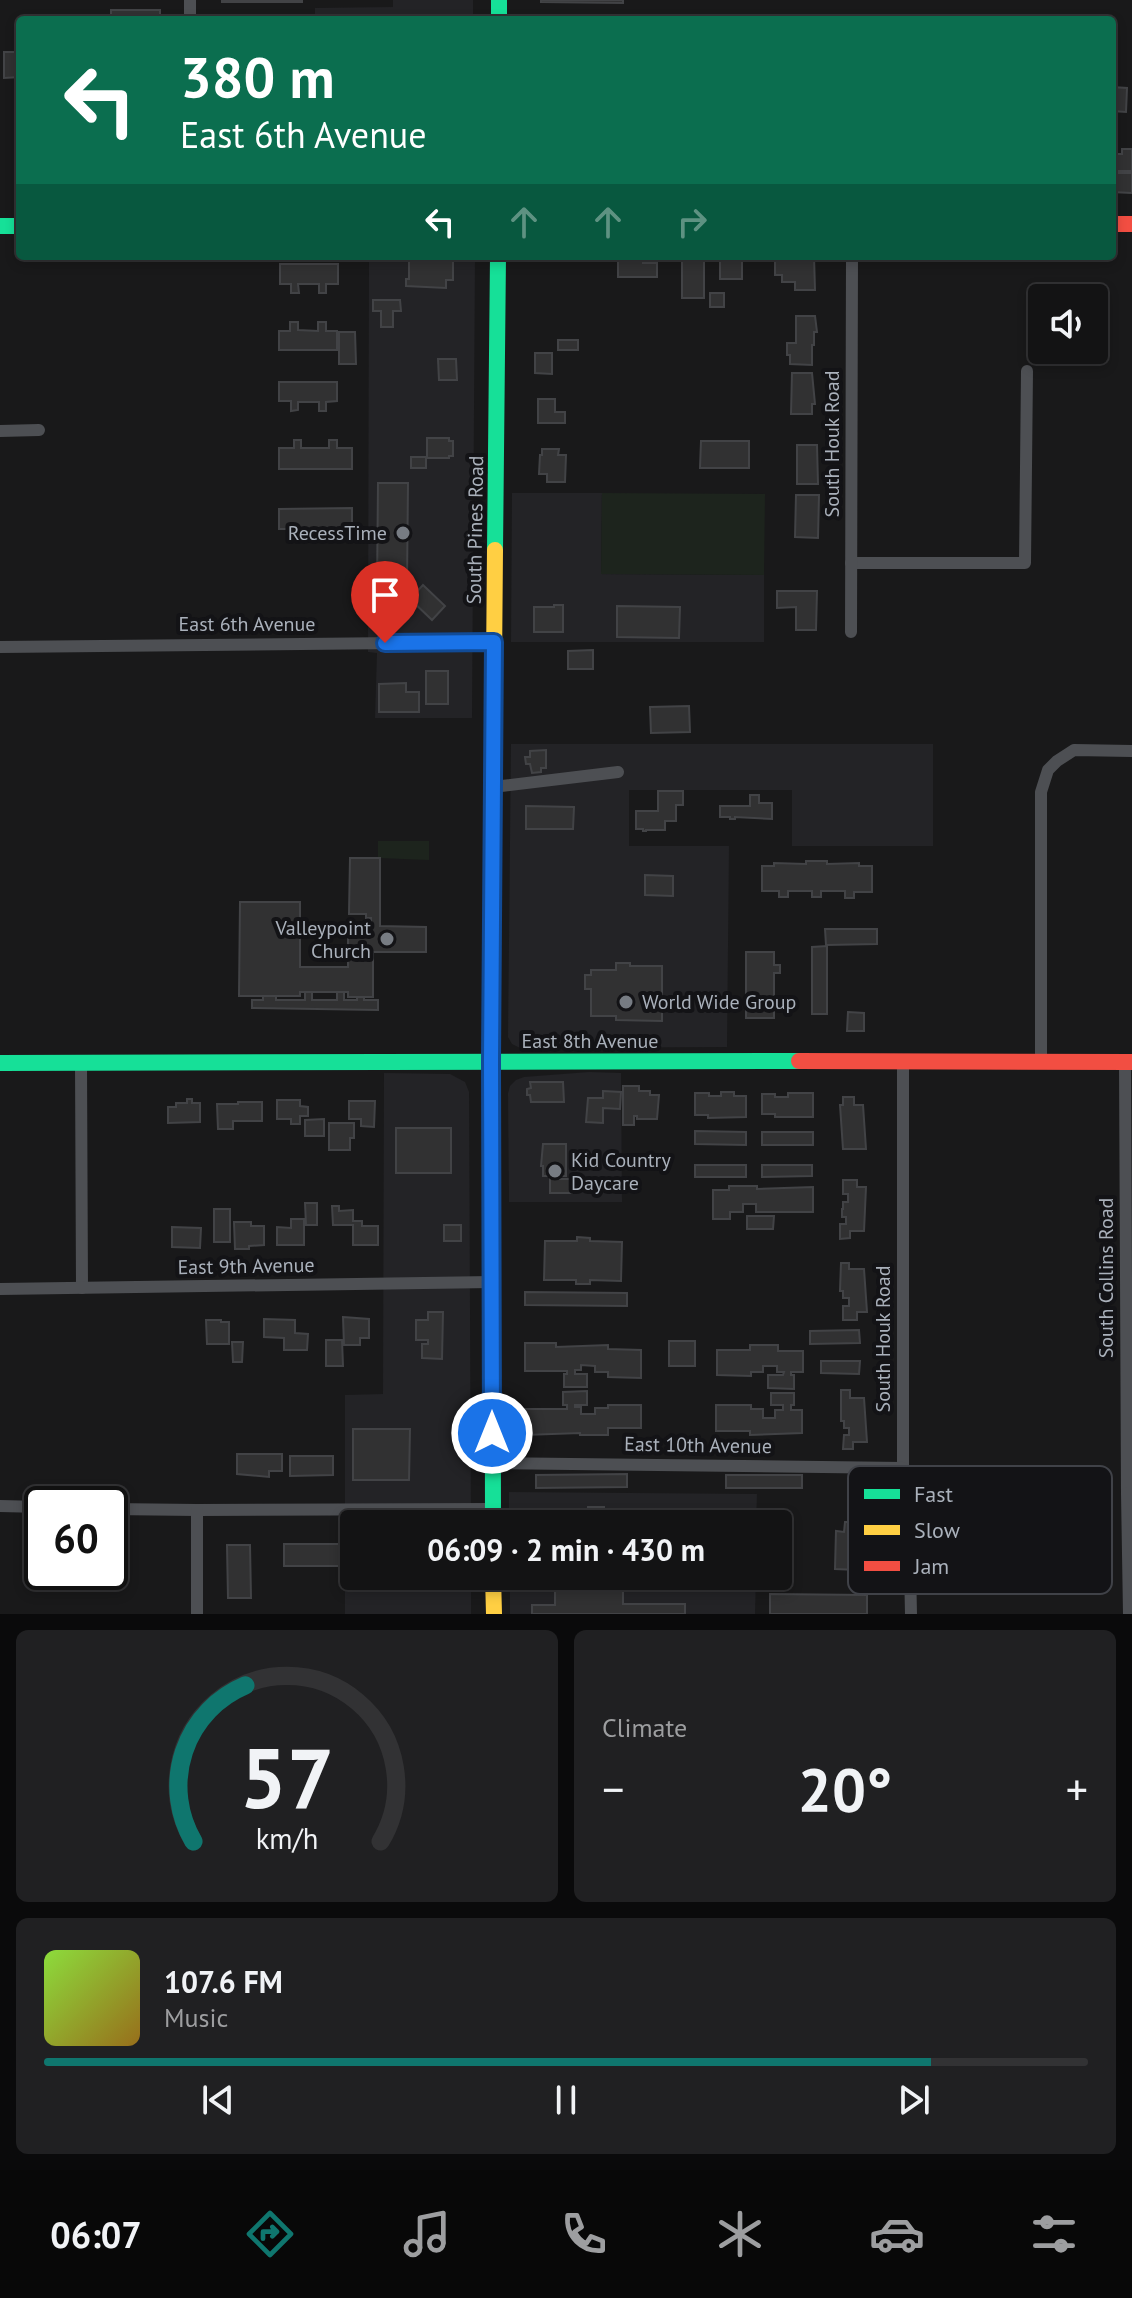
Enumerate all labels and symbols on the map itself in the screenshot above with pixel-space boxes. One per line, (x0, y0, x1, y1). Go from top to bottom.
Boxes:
street label: South Houk Road (819, 371, 845, 517)
street label: South Pines Road (461, 455, 489, 605)
place label: RecessTime (288, 520, 387, 546)
marker: RecessTime (394, 524, 412, 542)
pin (351, 561, 419, 643)
street label: East 6th Avenue (179, 611, 315, 637)
place label: Valleypoint Church (274, 915, 371, 964)
marker: Valleypoint Church (378, 930, 396, 948)
place label: World Wide Group (642, 989, 796, 1015)
marker: World Wide Group (617, 993, 635, 1011)
street label: East 8th Avenue (522, 1028, 658, 1054)
place label: Kid Country Daycare (571, 1147, 671, 1196)
marker: Kid Country Daycare (546, 1162, 564, 1180)
street label: South Collins Road (1093, 1198, 1119, 1358)
street label: East 9th Avenue (177, 1252, 315, 1280)
street label: South Houk Road (870, 1266, 896, 1412)
position arrow (450, 1391, 534, 1475)
street label: East 10th Avenue (624, 1431, 772, 1459)
legend (848, 1466, 1112, 1594)
text: Fast (914, 1480, 954, 1508)
speed limit sign: 60 (24, 1486, 128, 1590)
text: Slow (914, 1516, 960, 1544)
text: Jam (913, 1552, 949, 1580)

